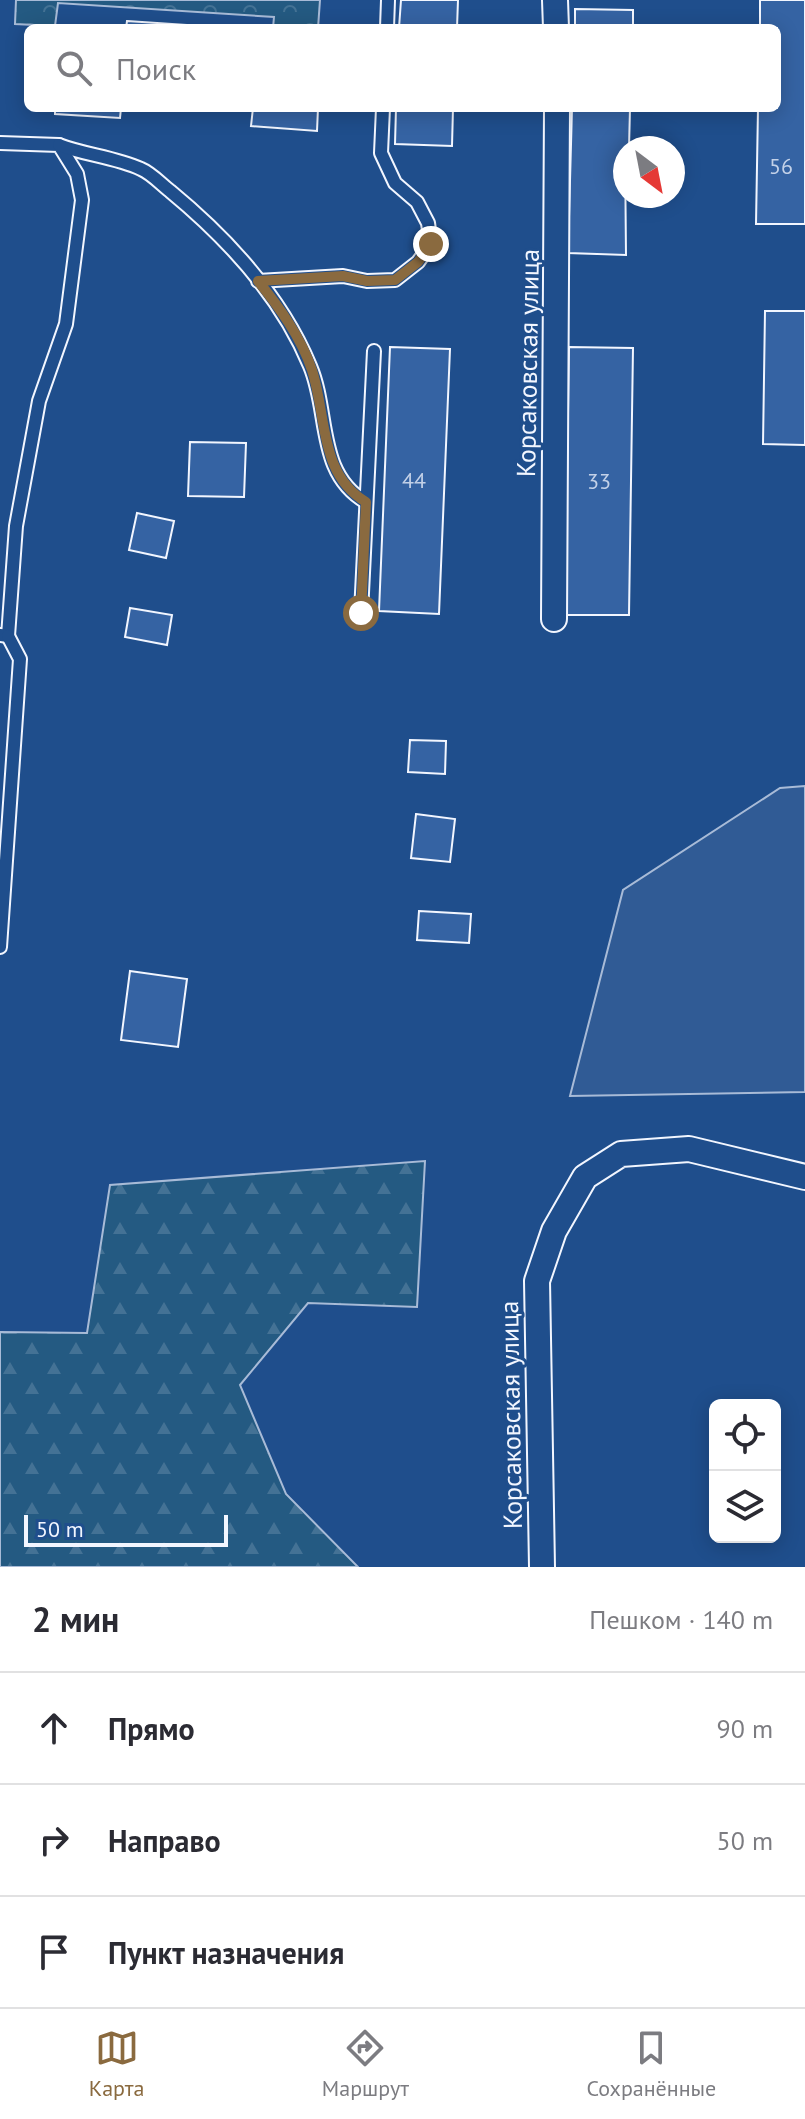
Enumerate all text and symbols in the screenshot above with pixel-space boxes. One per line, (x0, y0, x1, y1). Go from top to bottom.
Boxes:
search box (24, 24, 781, 112)
icon: search (52, 46, 96, 90)
text: Поиск (116, 49, 196, 88)
north arrow (613, 136, 685, 208)
house number: 56 (769, 152, 793, 180)
route end (413, 226, 449, 262)
street label: Корсаковская улица (509, 249, 546, 477)
house number: 44 (402, 466, 426, 494)
house number: 33 (587, 467, 611, 495)
route start (343, 595, 379, 631)
street label: Корсаковская улица (492, 1301, 529, 1529)
map controls (709, 1399, 781, 1543)
button: locate (709, 1399, 781, 1471)
button: layers (709, 1471, 781, 1543)
scale bar (24, 1511, 228, 1547)
text: 50 m (36, 1515, 84, 1543)
text: 2 мин (32, 1597, 119, 1641)
text: Пешком · 140 m (589, 1603, 773, 1636)
icon: ahead (32, 1706, 76, 1750)
text: Прямо (108, 1709, 195, 1748)
text: 90 m (717, 1712, 773, 1745)
icon: right (32, 1818, 76, 1862)
text: Направо (108, 1821, 221, 1860)
text: 50 m (717, 1824, 773, 1857)
icon: arrive (32, 1930, 76, 1974)
text: Пункт назначения (108, 1933, 344, 1972)
tab: Карта (89, 2026, 144, 2102)
tab: Маршрут (322, 2026, 409, 2102)
tab: Сохранённые (586, 2026, 716, 2102)

